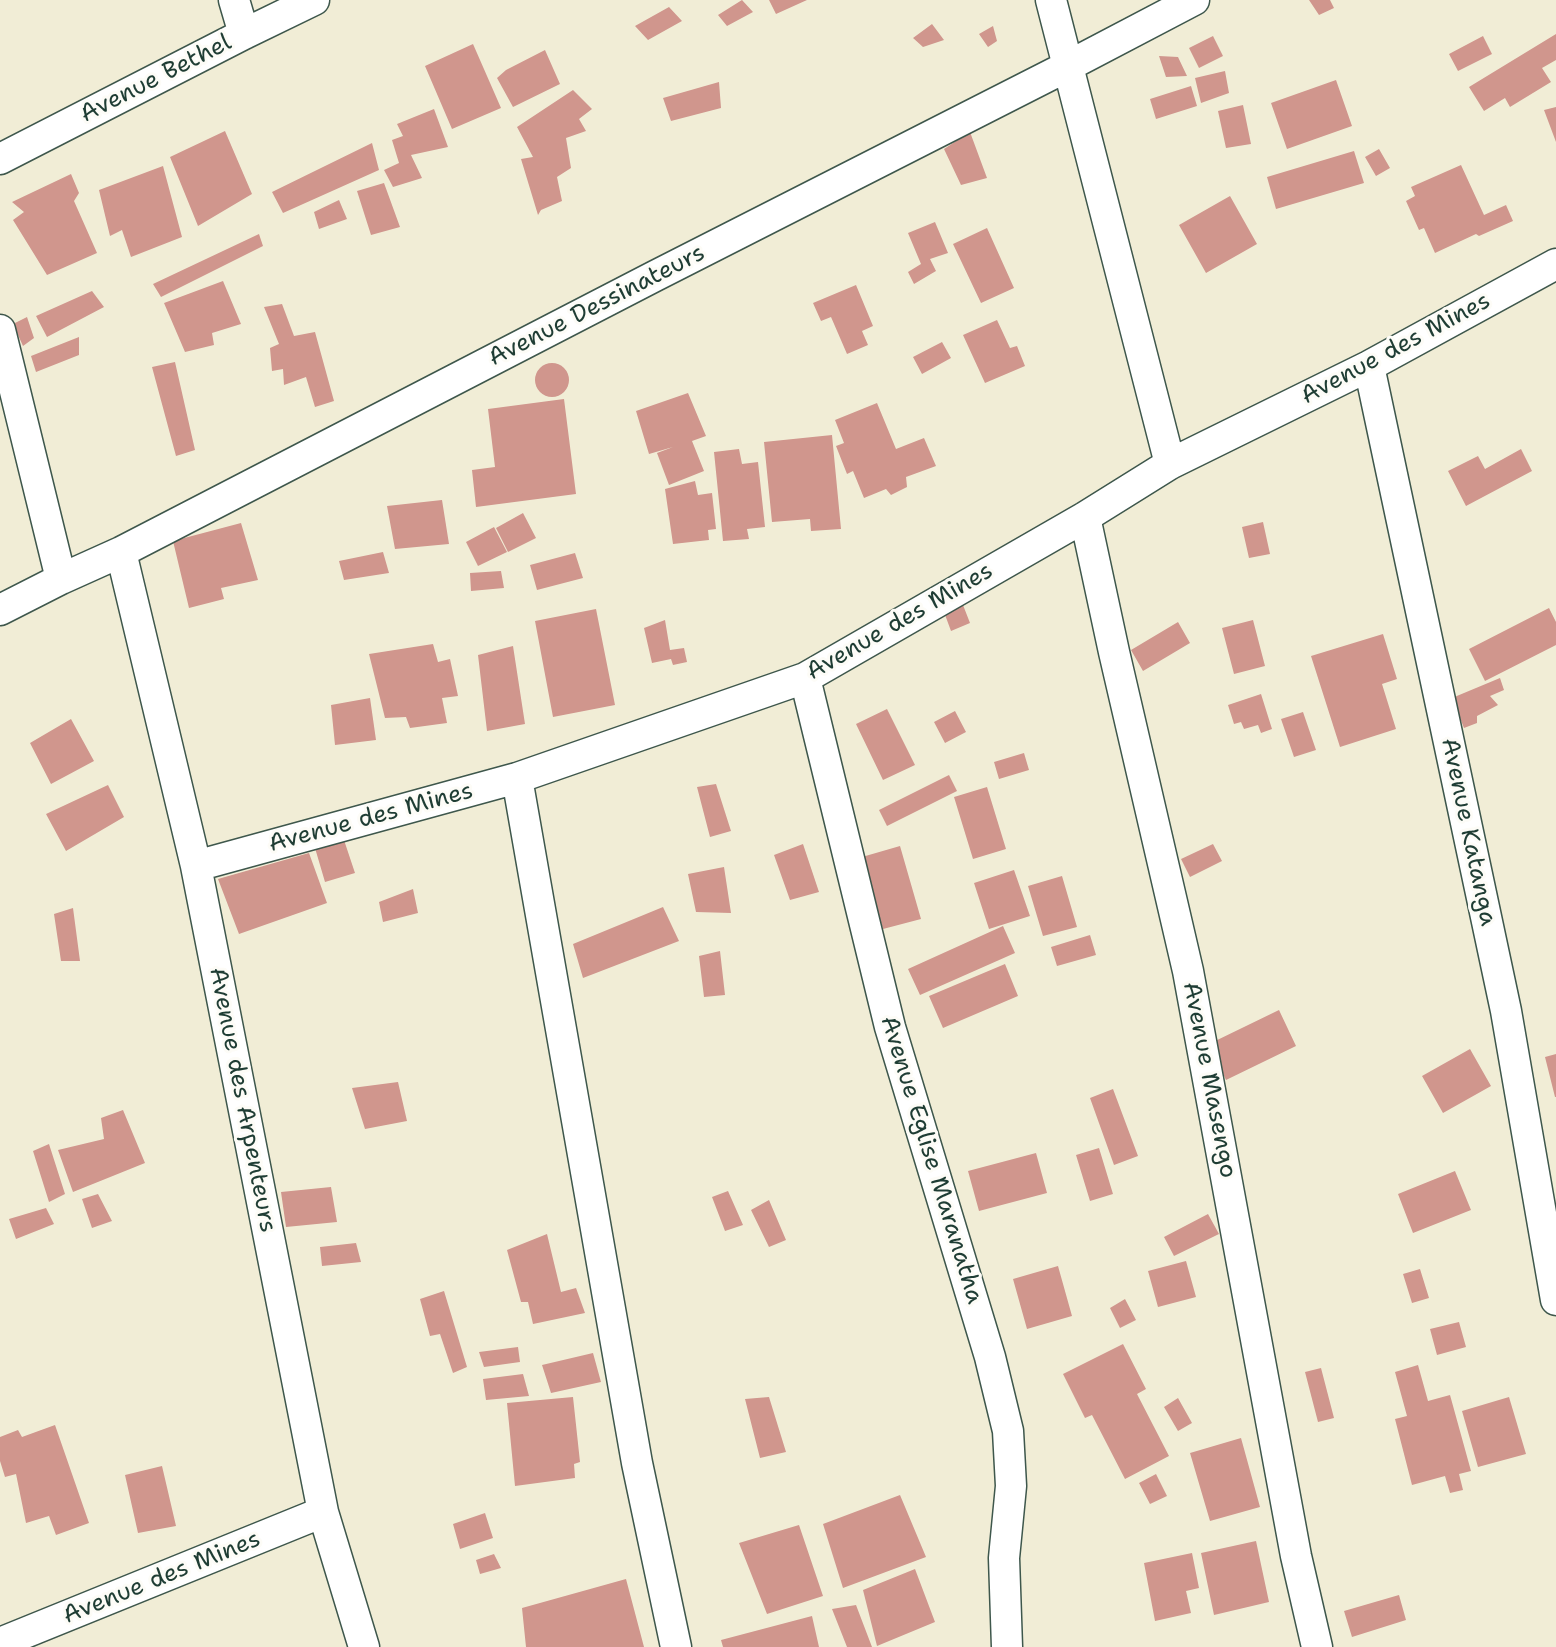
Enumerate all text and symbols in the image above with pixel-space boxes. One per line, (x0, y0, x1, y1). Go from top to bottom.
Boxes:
street label: Avenue Bethel (76, 29, 236, 129)
street label: Avenue Dessinateurs (484, 239, 710, 373)
street label: Avenue des Mines (1296, 287, 1496, 411)
street label: Avenue des Mines (802, 557, 998, 687)
street label: Avenue Katanga (1434, 735, 1502, 929)
street label: Avenue des Mines (266, 777, 476, 859)
street label: Avenue des Arpenteurs (202, 965, 282, 1235)
street label: Avenue Masengo (1176, 980, 1242, 1180)
street label: Avenue Eglise Maranatha (873, 1013, 989, 1307)
street label: Avenue des Mines (59, 1525, 265, 1631)

